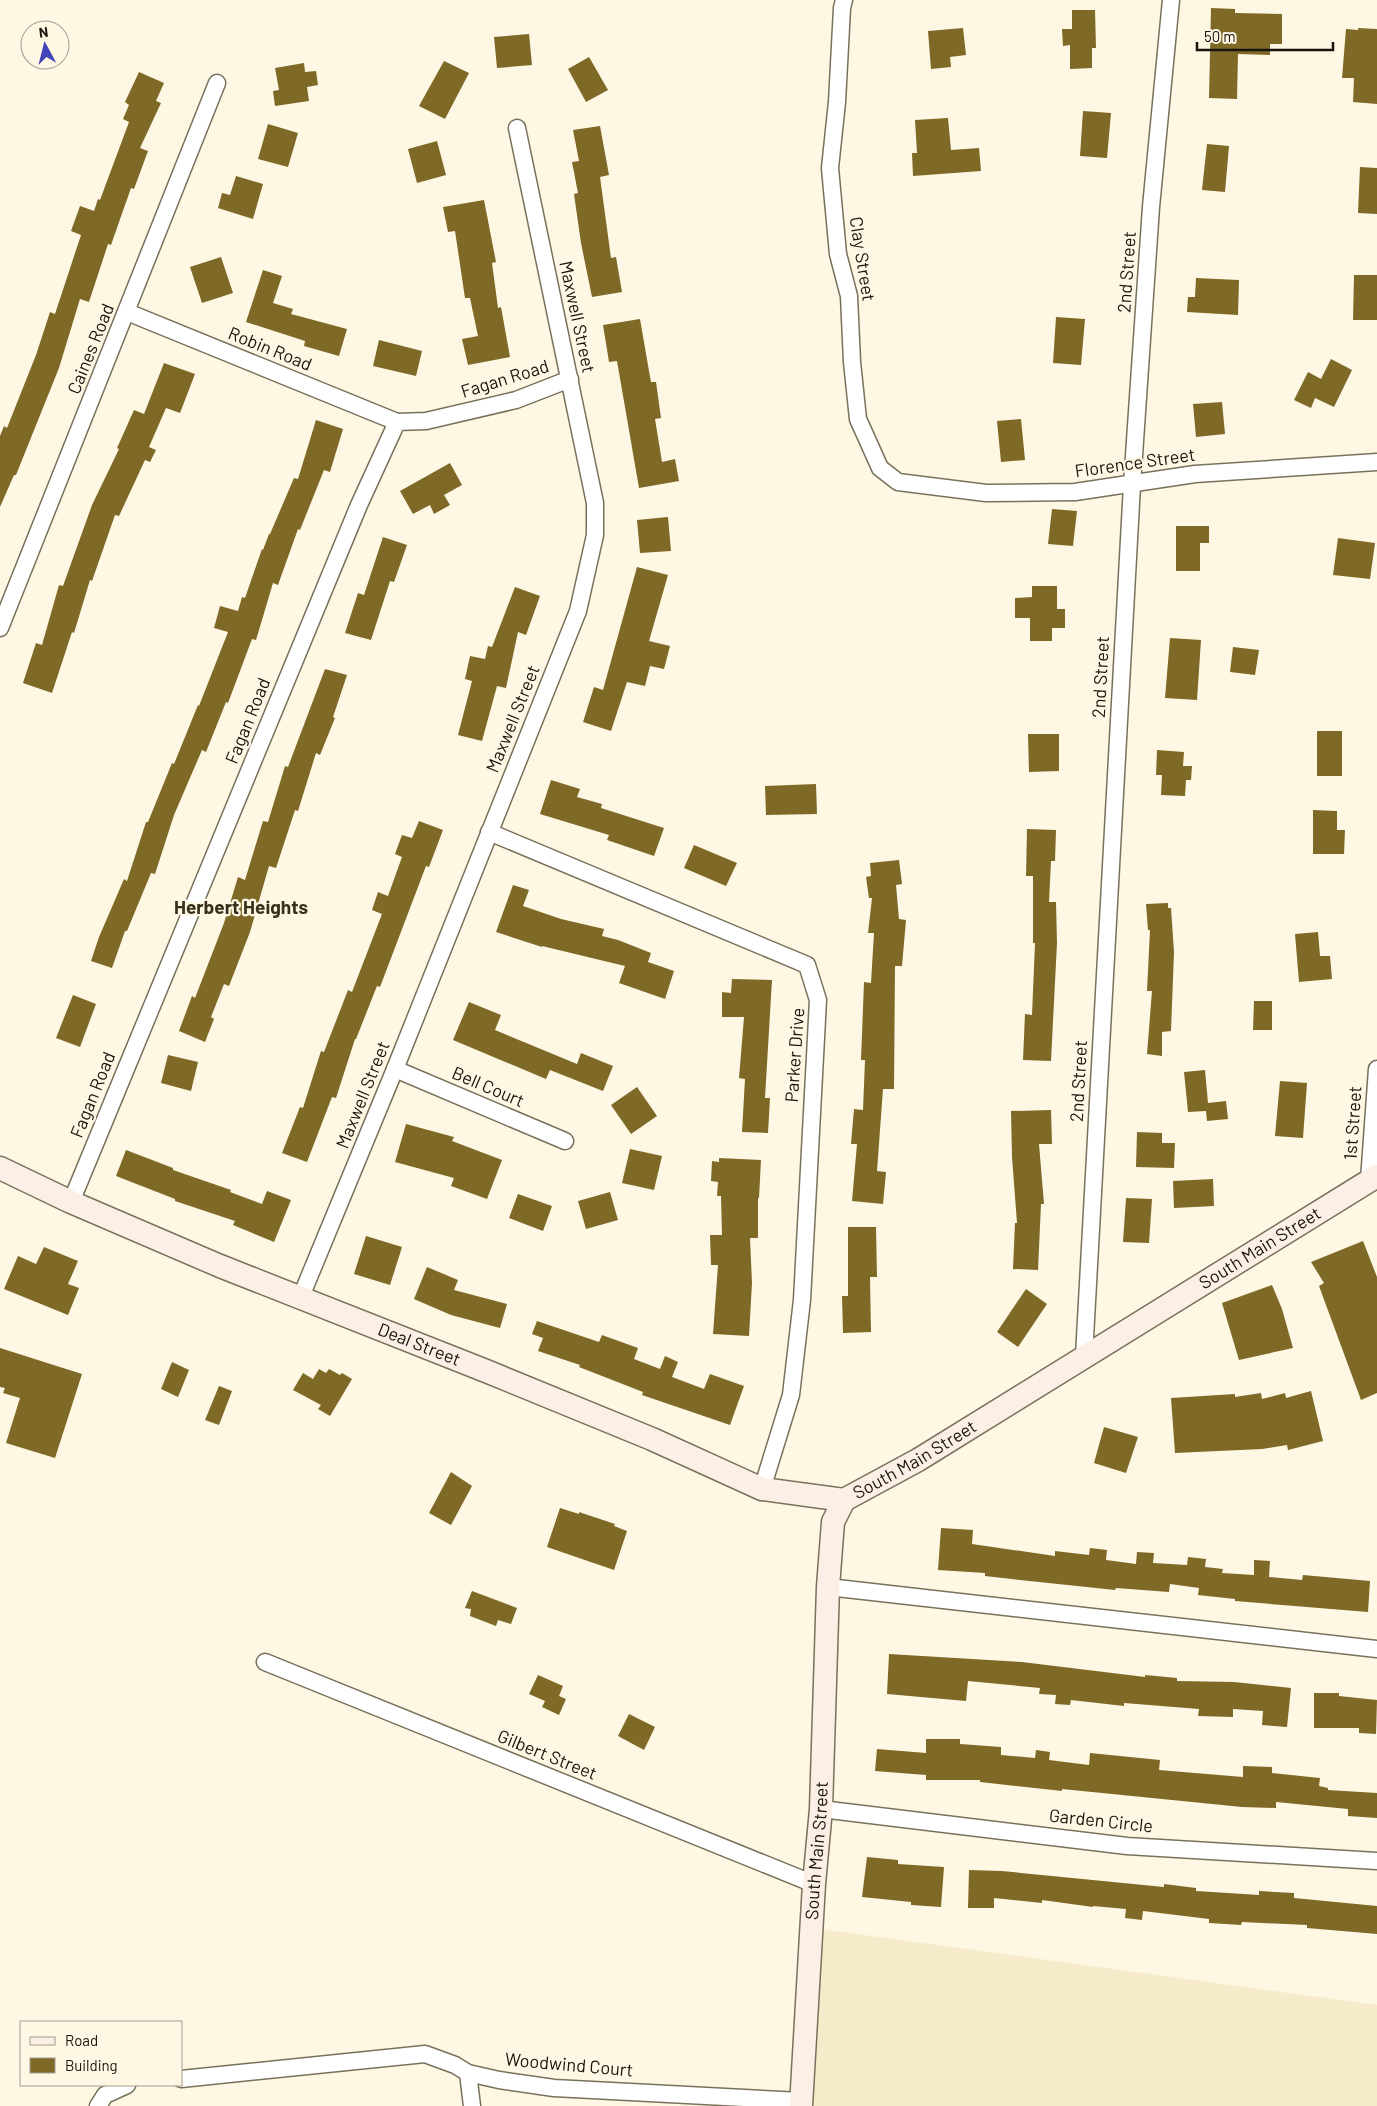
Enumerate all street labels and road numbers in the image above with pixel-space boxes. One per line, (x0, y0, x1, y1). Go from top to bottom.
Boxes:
street label: Clay Street (845, 215, 881, 303)
street label: 2nd Street (1112, 230, 1140, 313)
street label: Maxwell Street (555, 259, 601, 375)
street label: Caines Road (62, 300, 118, 397)
street label: Robin Road (225, 321, 315, 375)
street label: Fagan Road (458, 354, 551, 402)
street label: Florence Street (1073, 443, 1197, 481)
street label: 2nd Street (1087, 636, 1113, 718)
street label: Maxwell Street (481, 662, 544, 776)
street label: Fagan Road (220, 674, 274, 767)
street label: Parker Drive (780, 1007, 808, 1103)
street label: Maxwell Street (331, 1038, 394, 1152)
street label: 2nd Street (1065, 1040, 1091, 1122)
street label: Fagan Road (65, 1048, 119, 1141)
street label: Bell Court (449, 1061, 528, 1111)
street label: 1st Street (1338, 1085, 1366, 1161)
street label: South Main Street (1195, 1202, 1324, 1293)
street label: Deal Street (375, 1318, 464, 1370)
street label: South Main Street (849, 1415, 980, 1503)
street label: Gilbert Street (494, 1724, 600, 1784)
street label: South Main Street (800, 1781, 832, 1920)
street label: Garden Circle (1048, 1804, 1154, 1836)
street label: Woodwind Court (504, 2047, 634, 2081)

